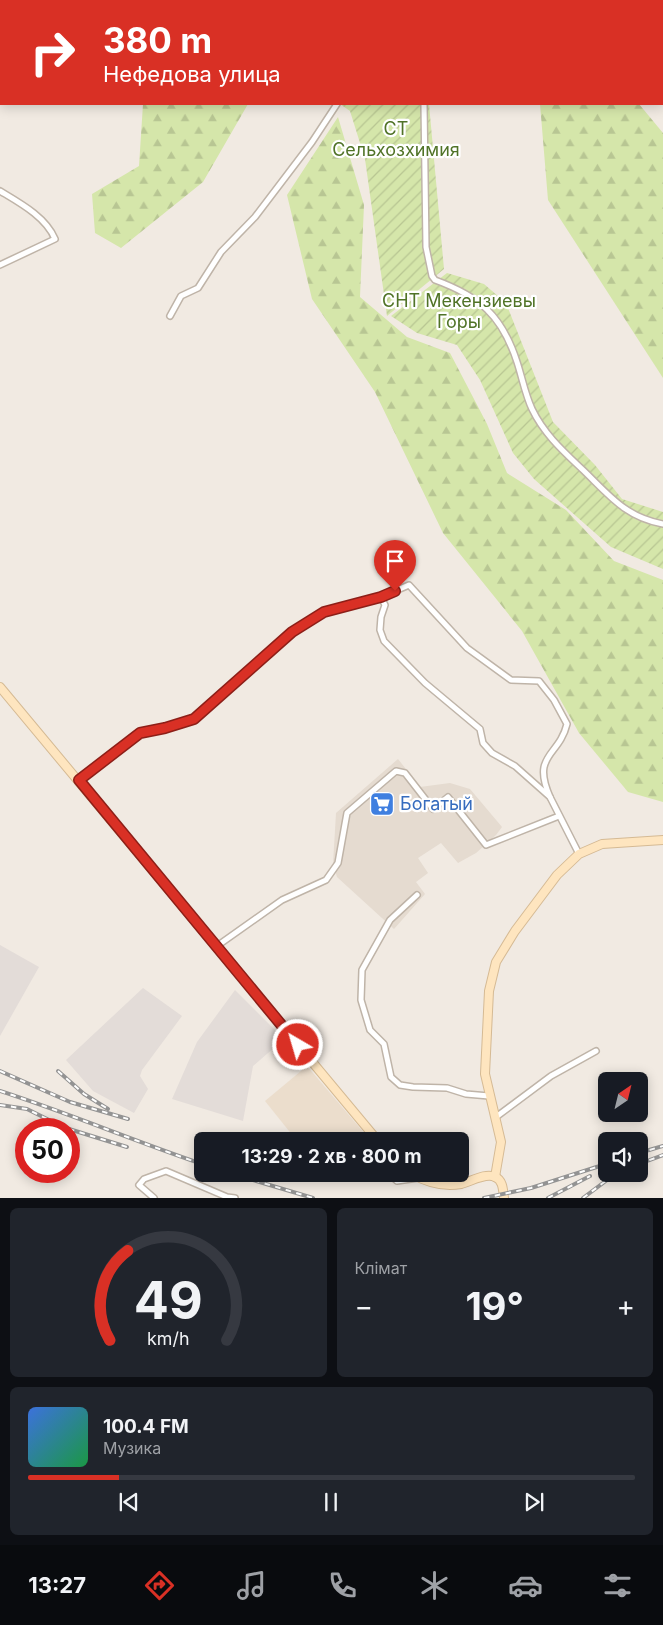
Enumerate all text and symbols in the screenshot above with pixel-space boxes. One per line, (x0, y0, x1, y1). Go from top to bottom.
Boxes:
text: 380 m (103, 19, 212, 61)
icon: right (20, 20, 85, 85)
text: Нефедова улица (103, 61, 281, 87)
park label: СТ Сельхозхимия (332, 118, 460, 160)
park label: СНТ Мекензиевы Горы (382, 290, 536, 332)
pin (374, 540, 416, 591)
icon: arrive (381, 547, 409, 575)
supermarket icon: Богатый (369, 791, 395, 817)
place label: Богатый (400, 793, 473, 814)
position arrow (271, 1018, 323, 1070)
north arrow (598, 1072, 648, 1122)
map controls (598, 1072, 648, 1182)
speed limit sign: 50 (15, 1118, 80, 1183)
button: sound (598, 1132, 648, 1182)
text: 13:29 · 2 хв · 800 m (241, 1145, 422, 1168)
text: Клімат (355, 1258, 407, 1278)
text: 49 (134, 1269, 203, 1332)
text: 19° (465, 1283, 524, 1329)
text: − (355, 1289, 373, 1323)
text: + (616, 1289, 635, 1323)
text: km/h (147, 1328, 189, 1349)
text: 100.4 FM (103, 1415, 189, 1438)
text: Музика (103, 1438, 161, 1458)
icon: previous (115, 1488, 143, 1516)
icon: pause (317, 1488, 345, 1516)
icon: next (520, 1488, 548, 1516)
icon: directions (142, 1568, 177, 1603)
icon: music (234, 1568, 269, 1603)
icon: phone (325, 1568, 360, 1603)
icon: climate (417, 1568, 452, 1603)
icon: car (508, 1568, 543, 1603)
icon: filters (600, 1568, 635, 1603)
text: 13:27 (28, 1572, 86, 1598)

